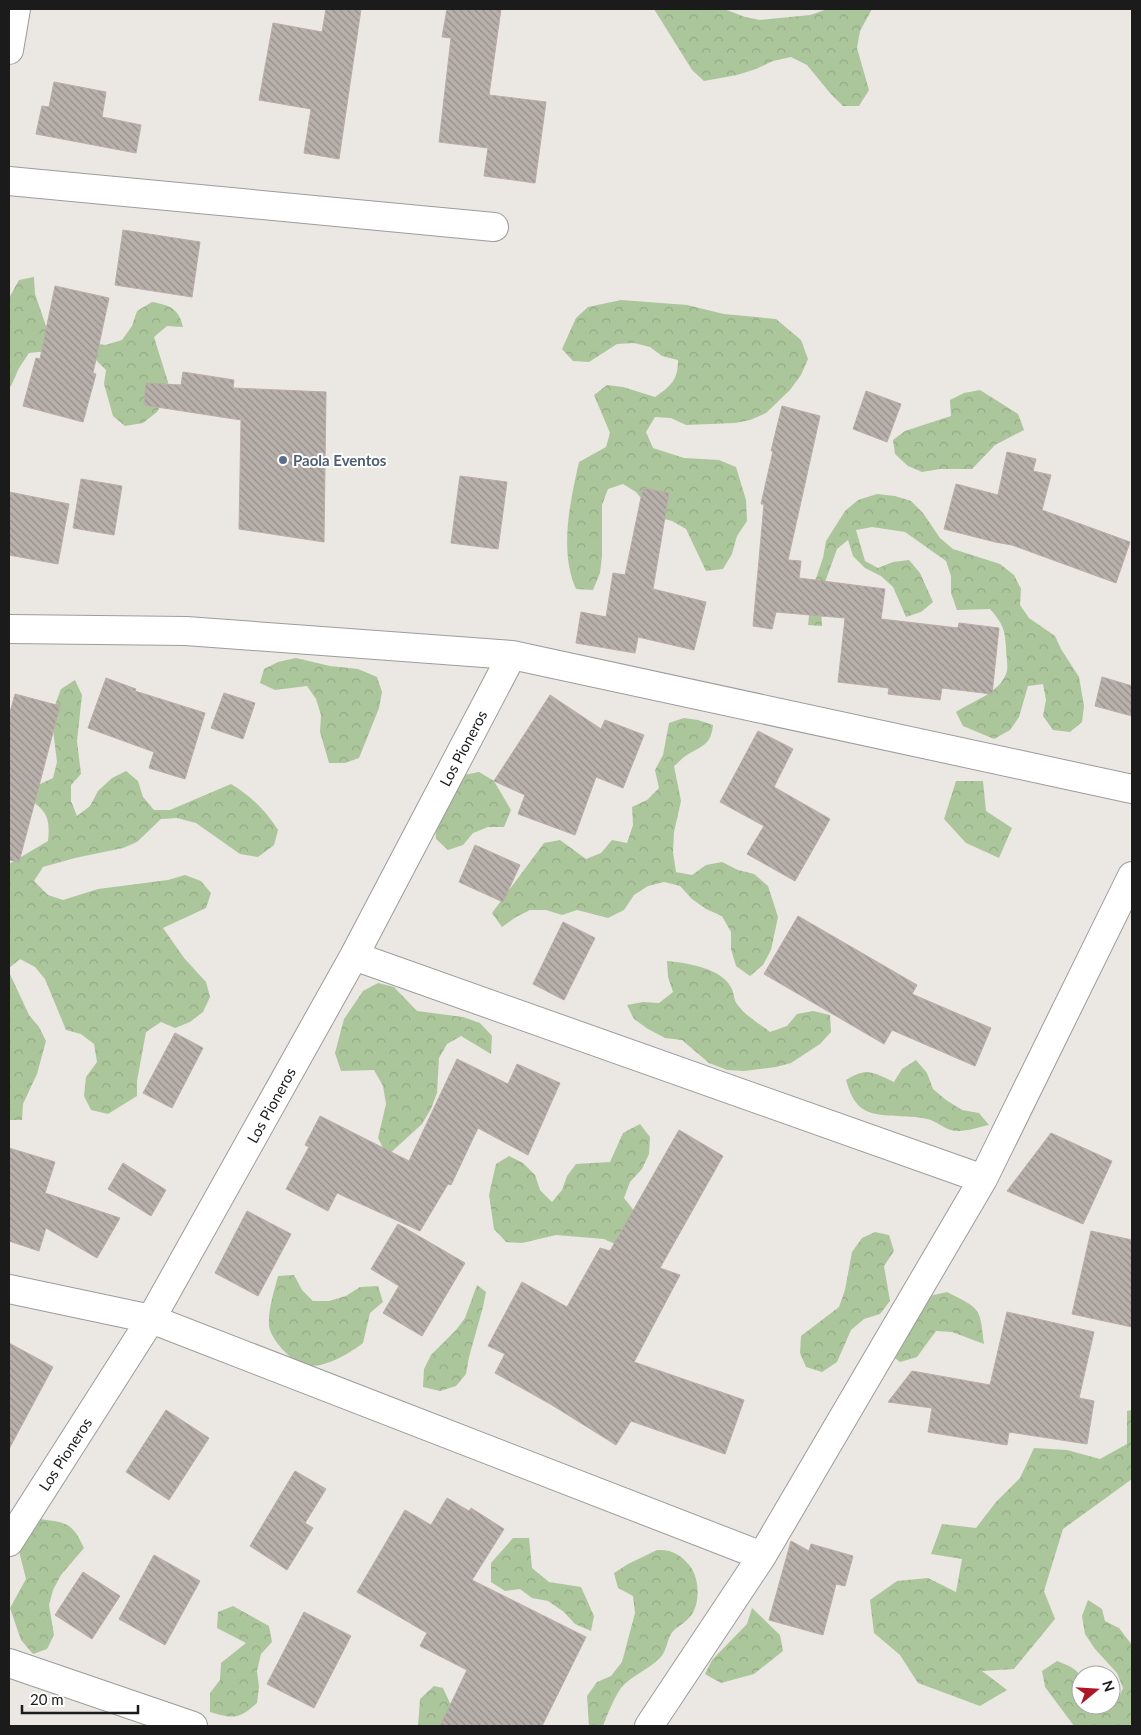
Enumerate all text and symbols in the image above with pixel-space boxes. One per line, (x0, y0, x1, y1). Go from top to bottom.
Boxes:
place label: Paola Eventos (293, 451, 387, 469)
marker: Paola Eventos (277, 454, 289, 466)
street label: Los Pioneros (435, 707, 491, 789)
street label: Los Pioneros (243, 1064, 299, 1146)
street label: Los Pioneros (35, 1414, 95, 1494)
north arrow (1071, 1665, 1121, 1715)
text: N (1099, 1678, 1119, 1694)
scale bar (22, 1682, 139, 1714)
text: 20 m (30, 1690, 64, 1708)

